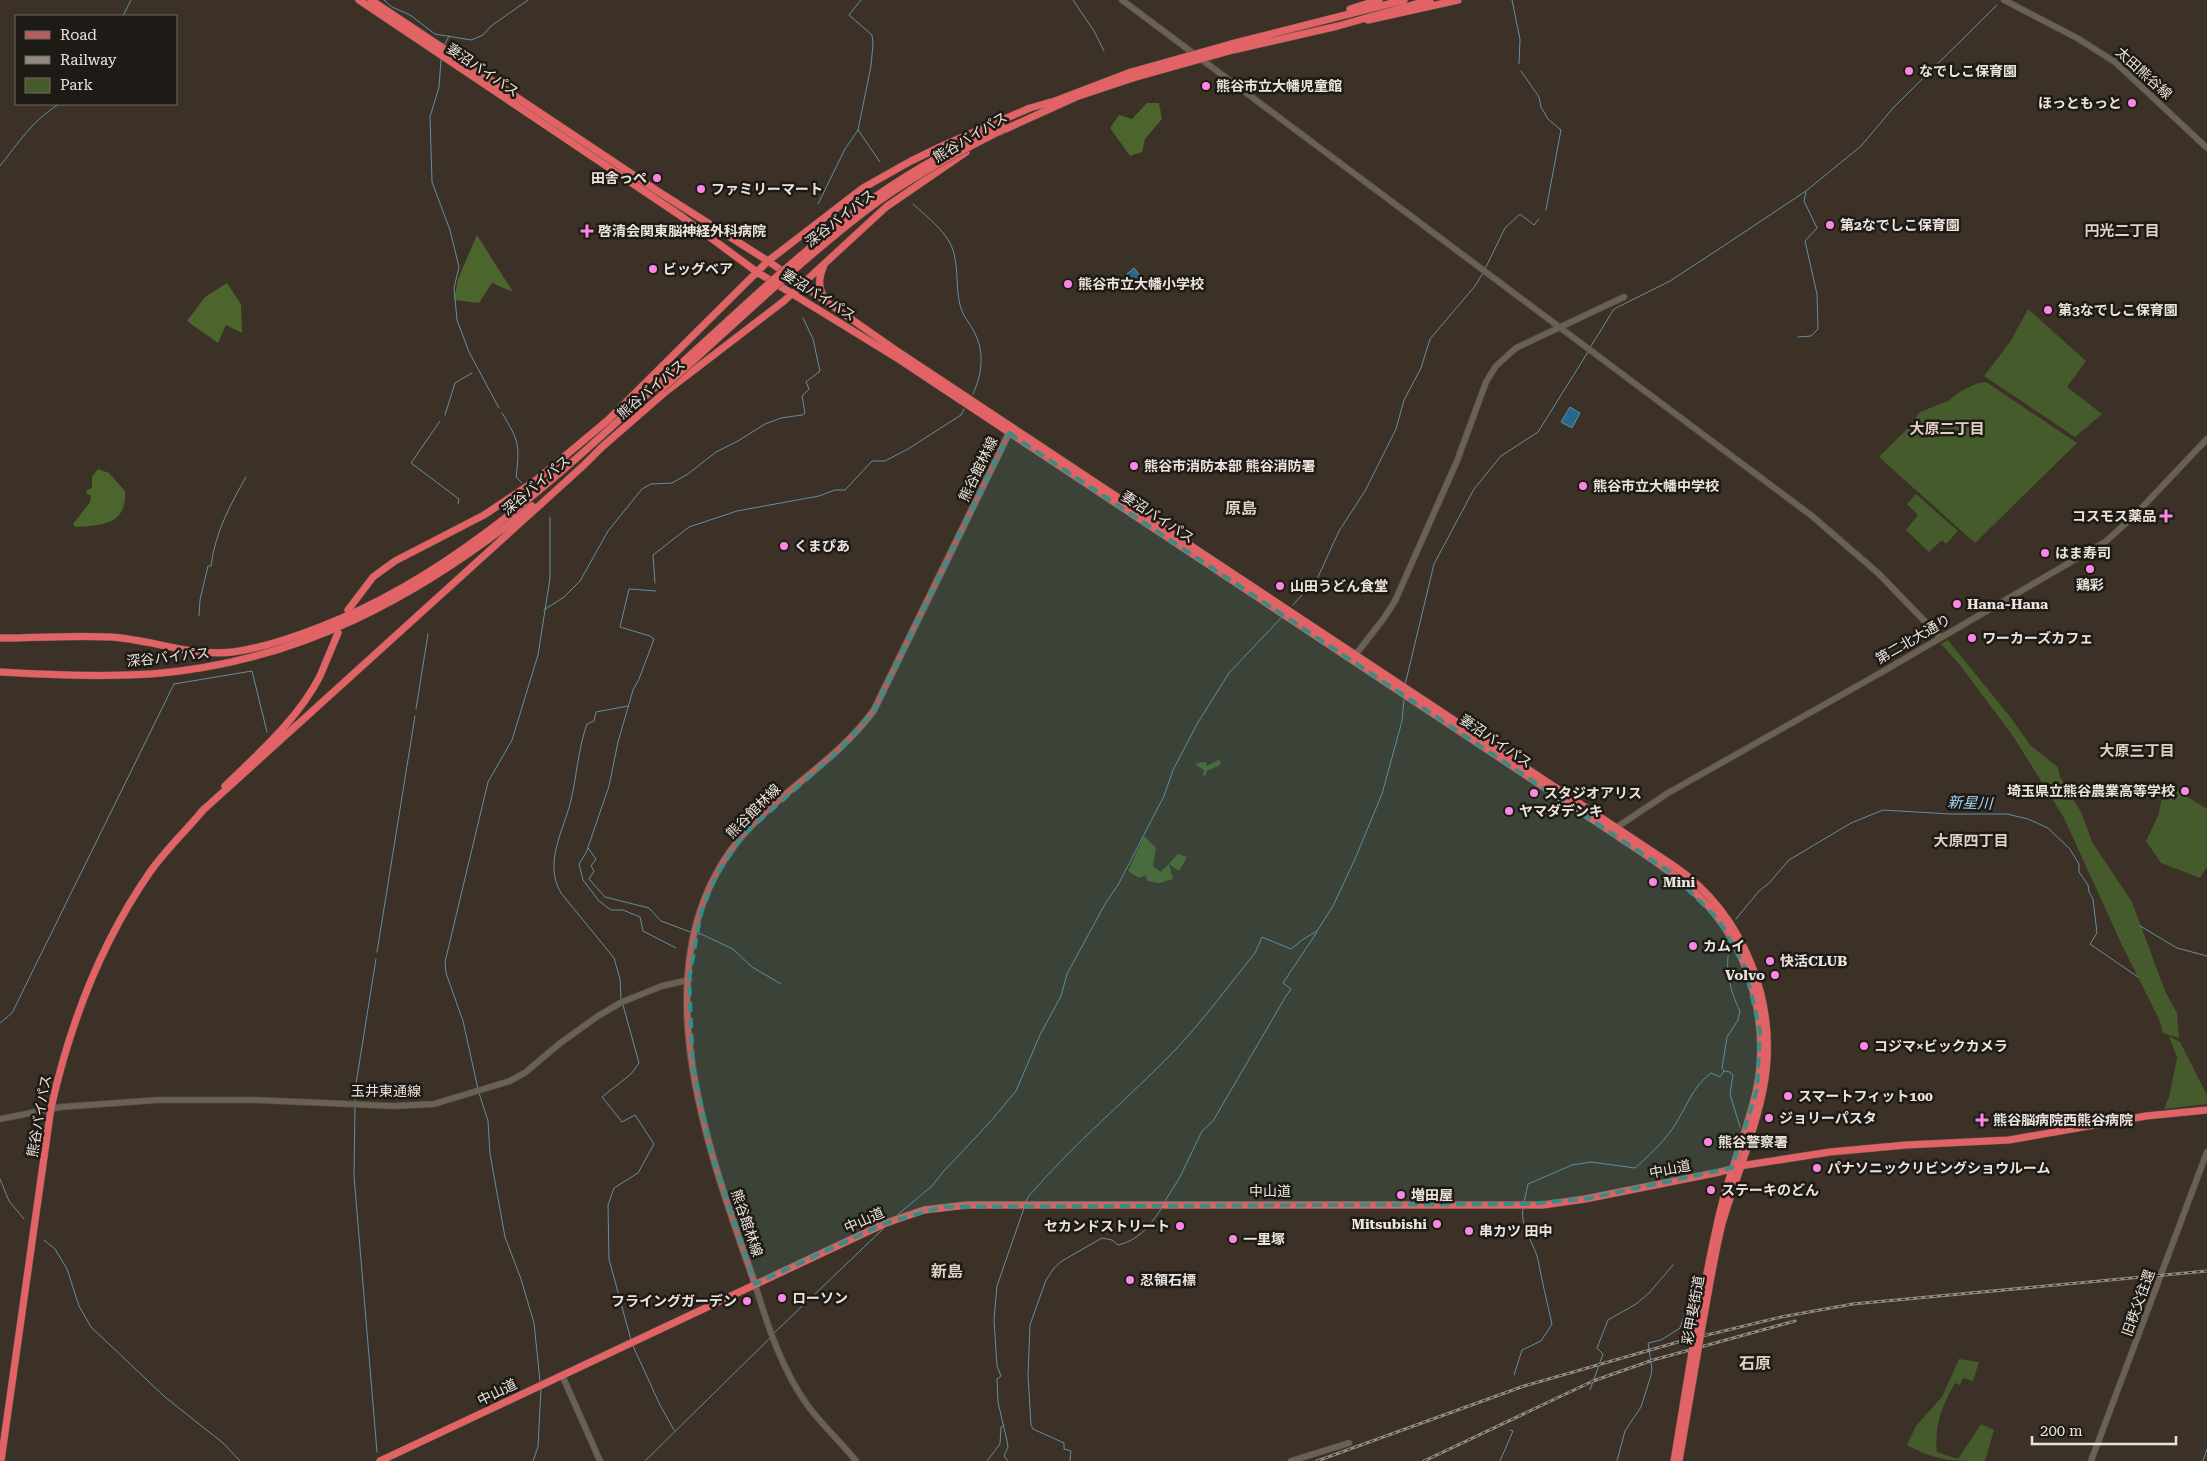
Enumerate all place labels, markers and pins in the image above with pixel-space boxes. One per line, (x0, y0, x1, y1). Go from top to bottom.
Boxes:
place label: なでしこ保育園 (1919, 63, 2017, 79)
marker: なでしこ保育園 (1903, 65, 1915, 77)
place label: 熊谷市立大幡児童館 (1216, 78, 1342, 94)
marker: 熊谷市立大幡児童館 (1200, 80, 1212, 92)
place label: ほっともっと (2038, 95, 2122, 111)
marker: ほっともっと (2126, 97, 2138, 109)
place label: 田舎っぺ (591, 170, 647, 186)
marker: 田舎っぺ (651, 172, 663, 184)
place label: ファミリーマート (711, 181, 823, 197)
marker: ファミリーマート (695, 183, 707, 195)
place label: 第2なでしこ保育園 (1840, 217, 1960, 233)
marker: 第2なでしこ保育園 (1824, 219, 1836, 231)
place label: 啓清会関東脳神経外科病院 (598, 223, 766, 239)
marker: 啓清会関東脳神経外科病院 (580, 224, 594, 238)
place label: ビッグベア (663, 261, 733, 277)
marker: ビッグベア (647, 263, 659, 275)
place label: 熊谷市立大幡小学校 (1078, 276, 1204, 292)
marker: 熊谷市立大幡小学校 (1062, 278, 1074, 290)
place label: 第3なでしこ保育園 (2058, 302, 2178, 318)
marker: 第3なでしこ保育園 (2042, 304, 2054, 316)
place label: 熊谷市消防本部 熊谷消防署 (1144, 458, 1316, 474)
marker: 熊谷市消防本部 熊谷消防署 (1128, 460, 1140, 472)
place label: 熊谷市立大幡中学校 (1593, 478, 1719, 494)
marker: 熊谷市立大幡中学校 (1577, 480, 1589, 492)
place label: コスモス薬品 (2072, 508, 2156, 524)
marker: コスモス薬品 (2160, 510, 2172, 522)
place label: くまぴあ (794, 538, 850, 554)
marker: くまぴあ (778, 540, 790, 552)
place label: はま寿司 (2055, 545, 2111, 561)
marker: はま寿司 (2039, 547, 2051, 559)
marker: 鶏彩 (2084, 563, 2096, 575)
place label: 鶏彩 (2076, 577, 2104, 593)
place label: 山田うどん食堂 (1290, 578, 1388, 594)
marker: 山田うどん食堂 (1274, 580, 1286, 592)
place label: Hana-Hana (1967, 596, 2049, 612)
marker: Hana-Hana (1951, 598, 1963, 610)
place label: ワーカーズカフェ (1982, 630, 2093, 646)
marker: ワーカーズカフェ (1966, 632, 1978, 644)
place label: 埼玉県立熊谷農業高等学校 (2007, 783, 2175, 799)
place label: スタジオアリス (1544, 785, 1642, 801)
marker: 埼玉県立熊谷農業高等学校 (2179, 785, 2191, 797)
marker: スタジオアリス (1528, 787, 1540, 799)
place label: ヤマダデンキ (1519, 803, 1603, 819)
marker: ヤマダデンキ (1503, 805, 1515, 817)
place label: Mini (1663, 874, 1696, 890)
marker: Mini (1647, 876, 1659, 888)
place label: カムイ (1703, 938, 1745, 954)
marker: カムイ (1687, 940, 1699, 952)
place label: 快活CLUB (1780, 953, 1847, 969)
marker: 快活CLUB (1764, 955, 1776, 967)
place label: Volvo (1725, 967, 1765, 983)
marker: Volvo (1769, 969, 1781, 981)
place label: コジマ×ビックカメラ (1874, 1038, 2008, 1054)
marker: コジマ×ビックカメラ (1858, 1040, 1870, 1052)
place label: スマートフィット100 (1798, 1088, 1933, 1104)
marker: スマートフィット100 (1782, 1090, 1794, 1102)
place label: ジョリーパスタ (1779, 1110, 1877, 1126)
marker: ジョリーパスタ (1763, 1112, 1775, 1124)
place label: 熊谷脳病院西熊谷病院 (1993, 1112, 2133, 1128)
marker: 熊谷脳病院西熊谷病院 (1975, 1113, 1989, 1127)
place label: 熊谷警察署 (1718, 1134, 1788, 1150)
marker: 熊谷警察署 (1702, 1136, 1714, 1148)
place label: パナソニックリビングショウルーム (1827, 1160, 2051, 1176)
marker: パナソニックリビングショウルーム (1811, 1162, 1823, 1174)
place label: ステーキのどん (1721, 1182, 1819, 1198)
marker: ステーキのどん (1705, 1184, 1717, 1196)
place label: 増田屋 (1411, 1187, 1453, 1203)
marker: 増田屋 (1395, 1189, 1407, 1201)
place label: Mitsubishi (1351, 1216, 1427, 1232)
place label: セカンドストリート (1044, 1218, 1170, 1234)
marker: Mitsubishi (1431, 1218, 1443, 1230)
marker: セカンドストリート (1174, 1220, 1186, 1232)
place label: 串カツ 田中 (1479, 1223, 1553, 1239)
marker: 串カツ 田中 (1463, 1225, 1475, 1237)
place label: 一里塚 (1243, 1231, 1285, 1247)
marker: 一里塚 (1227, 1233, 1239, 1245)
place label: 忍領石標 (1140, 1272, 1196, 1288)
marker: 忍領石標 (1124, 1274, 1136, 1286)
place label: ローソン (792, 1290, 848, 1306)
marker: ローソン (776, 1292, 788, 1304)
place label: フライングガーデン (611, 1293, 737, 1309)
marker: フライングガーデン (741, 1295, 753, 1307)

